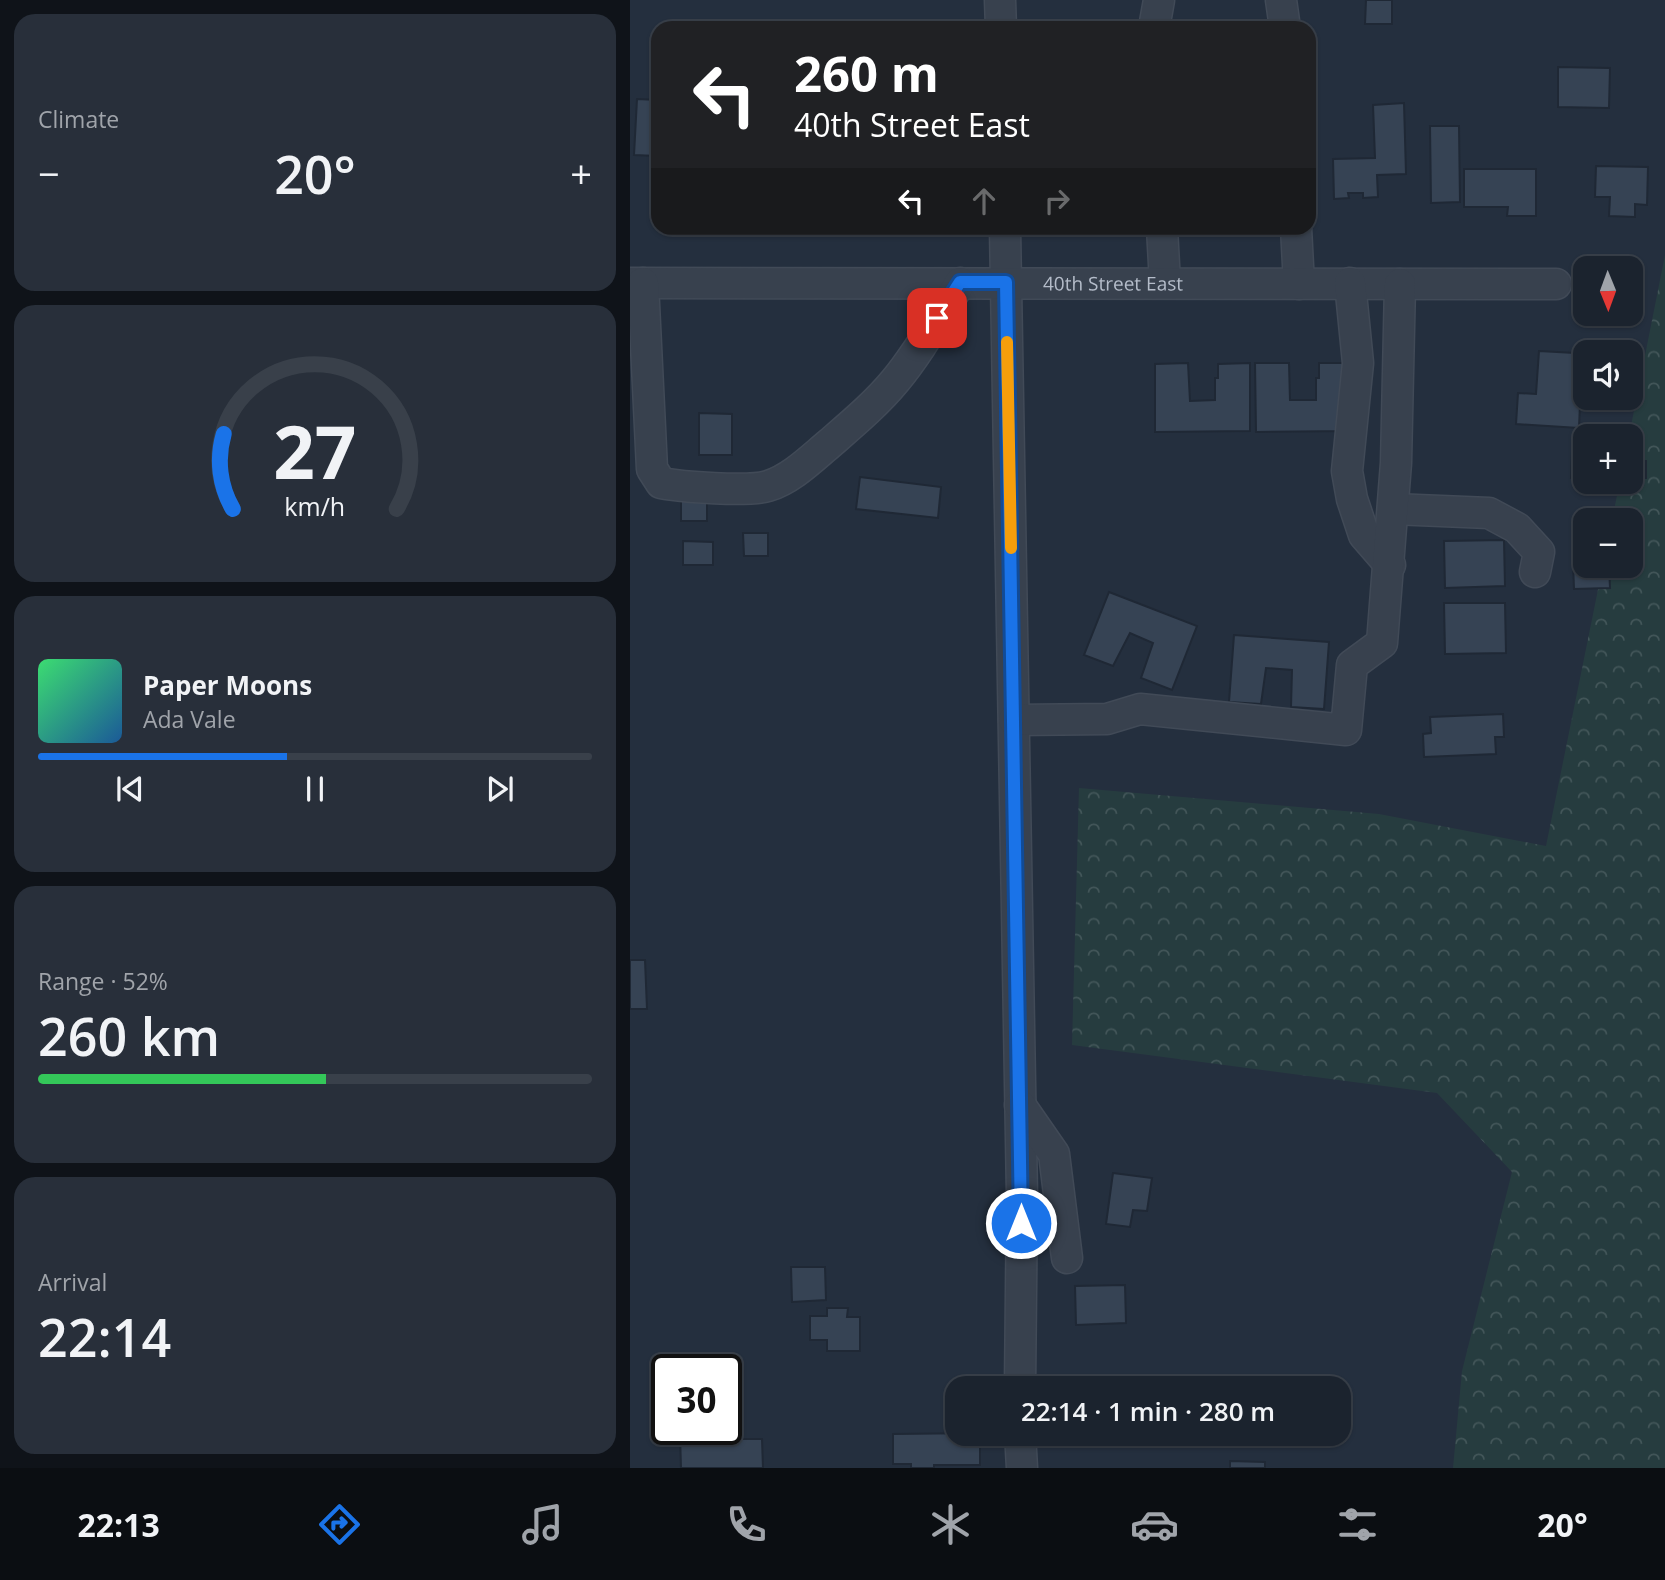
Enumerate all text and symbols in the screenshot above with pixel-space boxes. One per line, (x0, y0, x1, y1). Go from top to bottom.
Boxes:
text: 260 m (794, 40, 939, 106)
icon: left (679, 49, 770, 140)
text: Climate (38, 103, 119, 135)
text: 40th Street East (794, 103, 1030, 146)
text: 20° (274, 138, 356, 209)
text: − (38, 147, 60, 199)
text: + (570, 147, 592, 199)
icon: left (892, 182, 930, 220)
icon: ahead (965, 182, 1003, 220)
icon: right (1038, 182, 1076, 220)
north arrow (1573, 256, 1643, 326)
map controls (1573, 256, 1643, 578)
street label: 40th Street East (1043, 270, 1183, 297)
pin (907, 288, 967, 348)
icon: arrive (918, 299, 956, 337)
button: sound (1573, 340, 1643, 410)
text: 27 (273, 402, 357, 501)
button: + (1573, 424, 1643, 494)
text: km/h (285, 489, 345, 523)
button: − (1573, 508, 1643, 578)
text: Paper Moons (143, 667, 312, 703)
text: Ada Vale (143, 703, 236, 735)
icon: previous (111, 770, 149, 808)
icon: pause (296, 770, 334, 808)
icon: next (481, 770, 519, 808)
text: Range · 52% (38, 965, 168, 997)
text: 260 km (38, 1000, 220, 1071)
position arrow (984, 1186, 1058, 1260)
text: Arrival (38, 1266, 107, 1298)
text: 22:14 (38, 1301, 171, 1372)
speed limit sign: 30 (651, 1354, 742, 1445)
text: 22:14 · 1 min · 280 m (1021, 1393, 1275, 1429)
icon: directions (315, 1500, 364, 1549)
icon: music (518, 1500, 567, 1549)
icon: phone (722, 1500, 771, 1549)
icon: climate (926, 1500, 975, 1549)
icon: car (1130, 1500, 1179, 1549)
icon: filters (1333, 1500, 1382, 1549)
text: 22:13 (77, 1503, 160, 1546)
text: 20° (1537, 1503, 1588, 1546)

